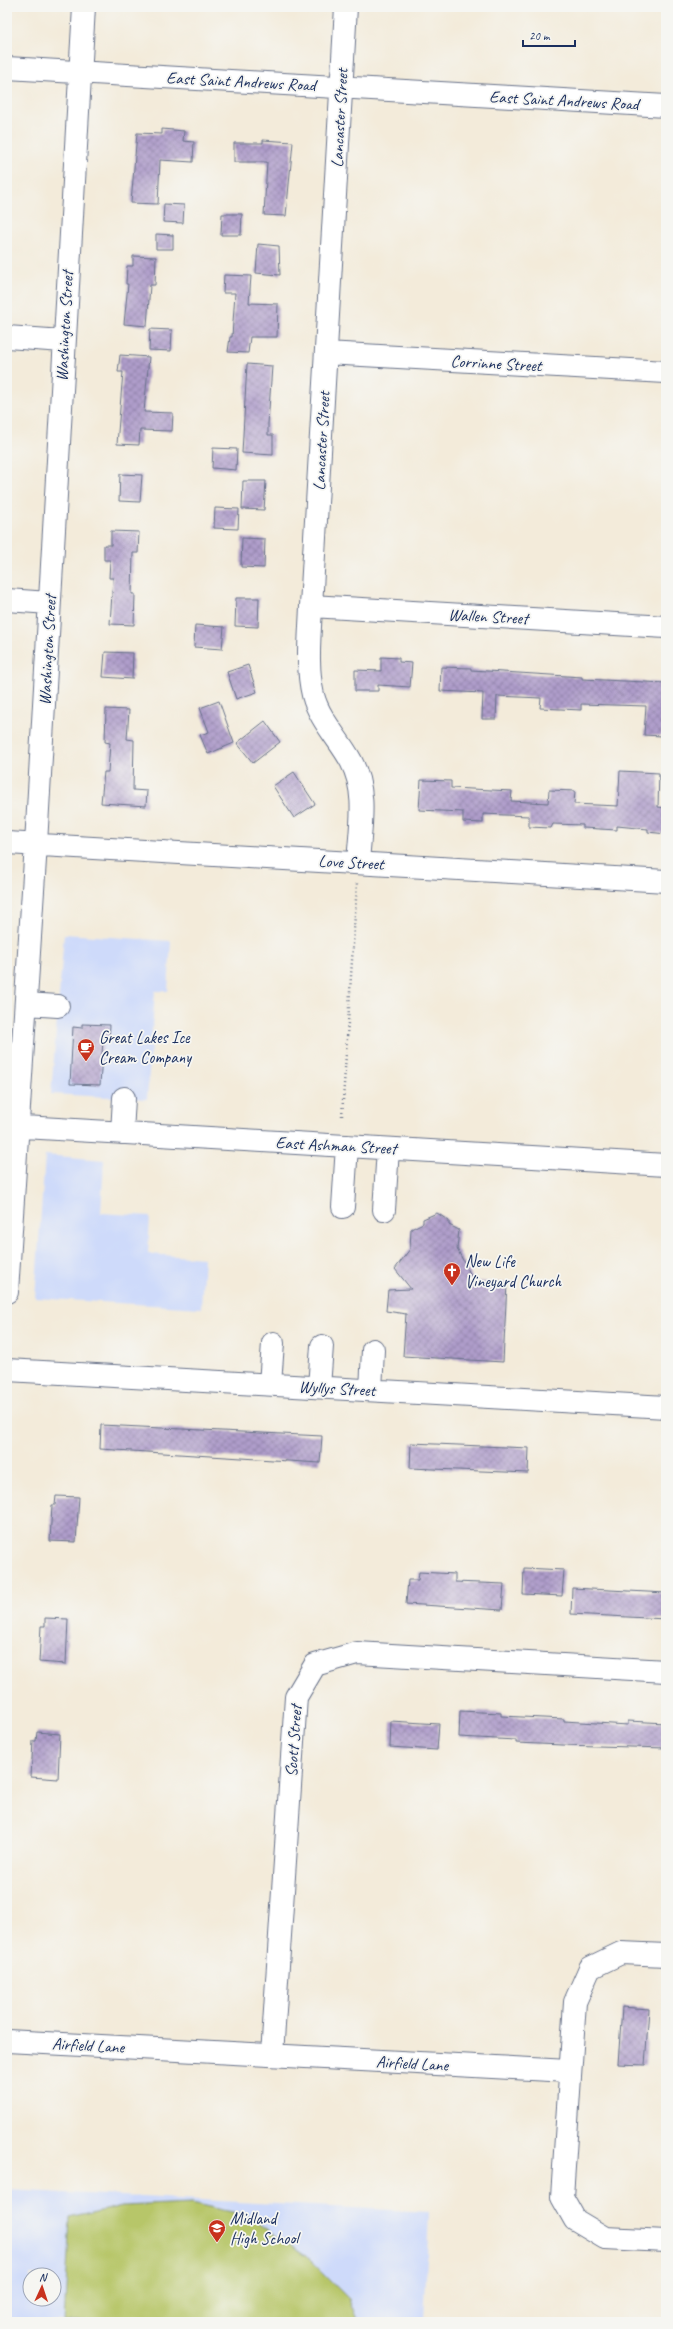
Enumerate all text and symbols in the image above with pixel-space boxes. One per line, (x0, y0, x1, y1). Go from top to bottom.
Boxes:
scale bar (523, 22, 575, 48)
text: 20 m (529, 28, 551, 44)
street label: Lancaster Street (326, 66, 353, 168)
street label: East Saint Andrews Road (166, 67, 318, 96)
street label: East Saint Andrews Road (489, 86, 641, 115)
street label: Washington Street (51, 268, 78, 382)
street label: Corrinne Street (450, 351, 544, 376)
street label: Lancaster Street (308, 389, 335, 491)
street label: Washington Street (34, 592, 61, 706)
street label: Wallen Street (448, 604, 531, 629)
street label: Love Street (318, 850, 386, 875)
place label: Great Lakes Ice Cream Company (99, 1027, 192, 1068)
cafe icon: Great Lakes Ice Cream Company (76, 1037, 96, 1062)
street label: East Ashman Street (275, 1132, 399, 1159)
place label: New Life Vineyard Church (465, 1251, 563, 1292)
church icon: New Life Vineyard Church (442, 1261, 462, 1286)
street label: Wyllys Street (298, 1376, 378, 1401)
street label: Scott Street (281, 1702, 307, 1778)
street label: Airfield Lane (51, 2033, 126, 2058)
street label: Airfield Lane (375, 2051, 450, 2076)
place label: Midland High School (230, 2208, 301, 2249)
school or university icon: Midland High School (207, 2218, 227, 2243)
north arrow (22, 2267, 62, 2307)
text: N (39, 2270, 48, 2284)

